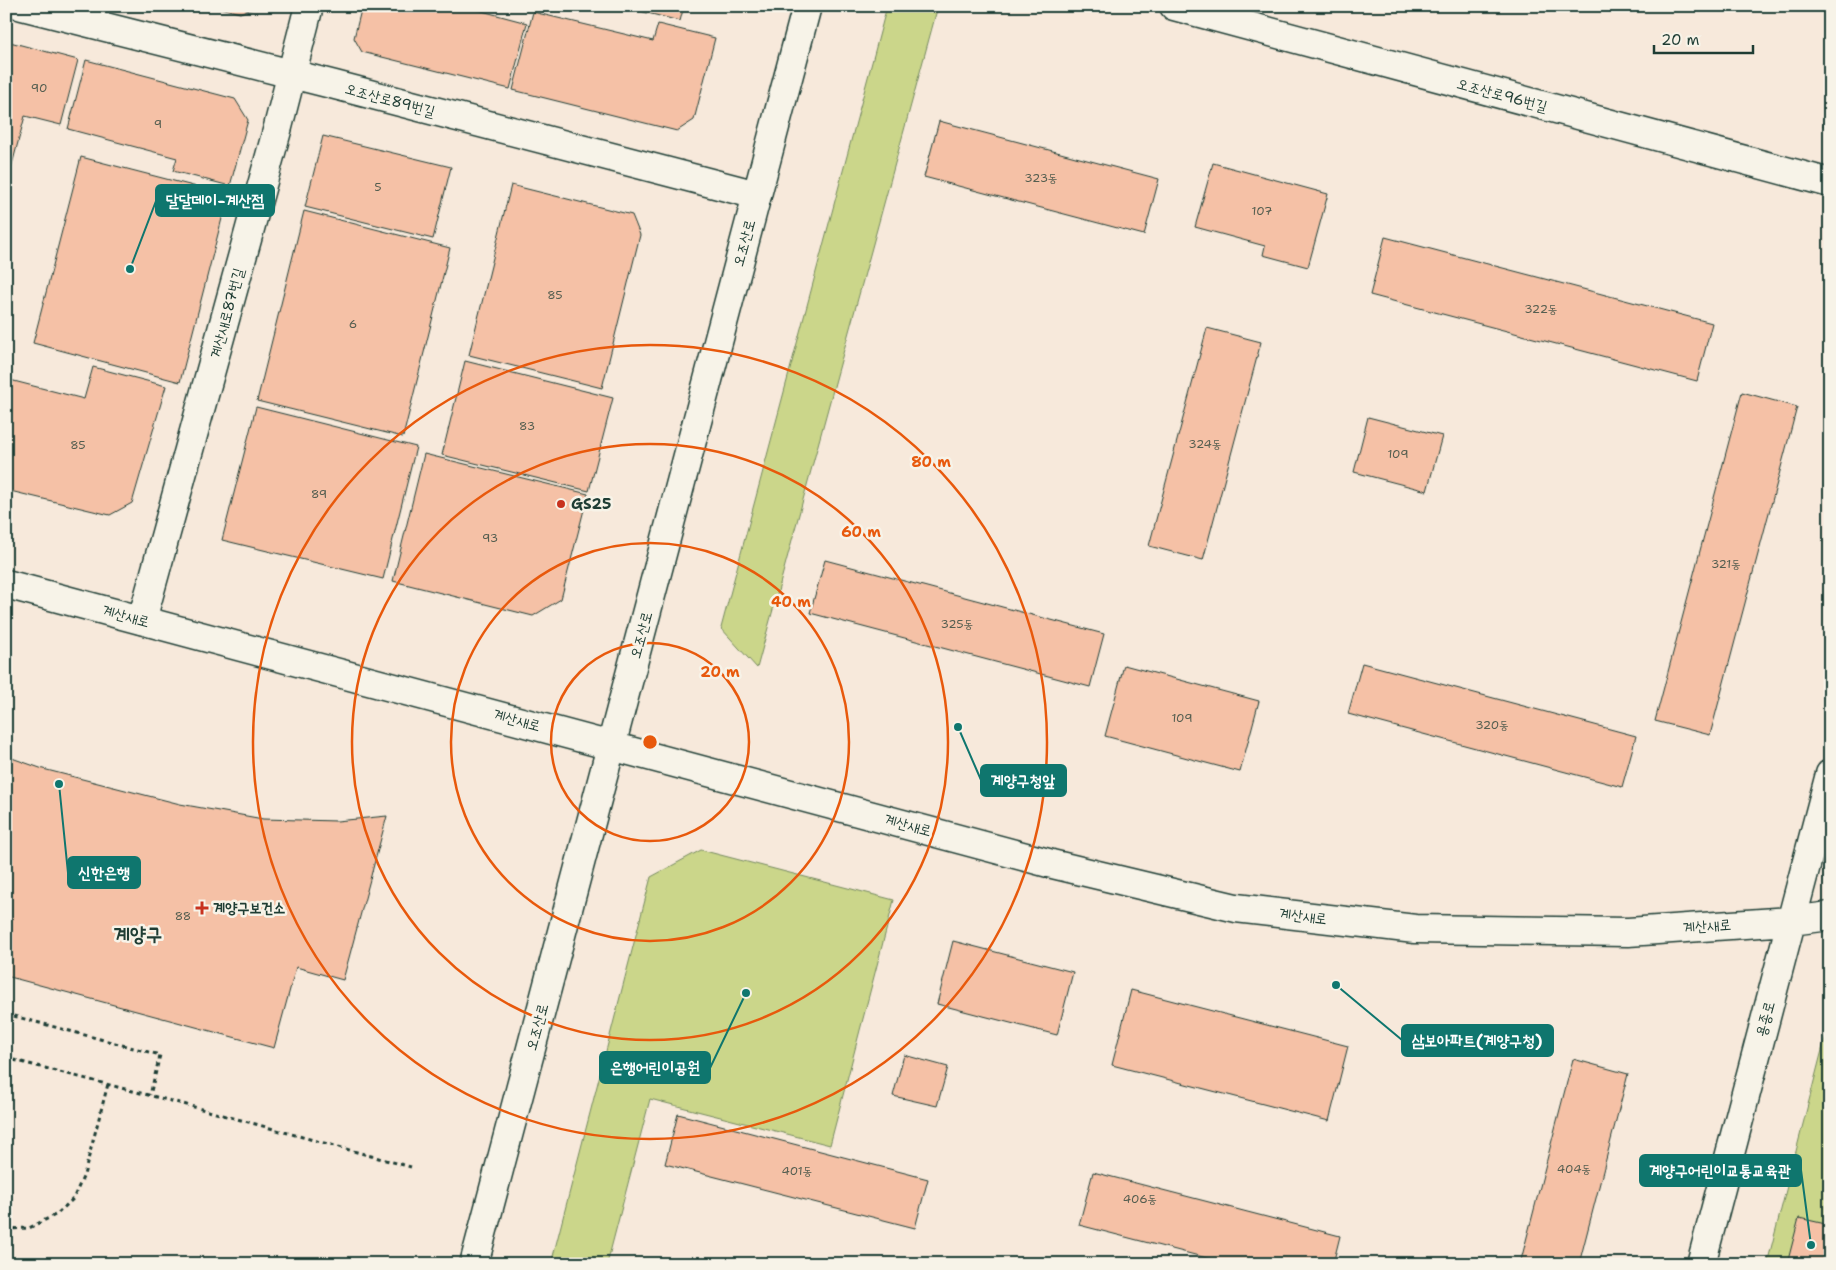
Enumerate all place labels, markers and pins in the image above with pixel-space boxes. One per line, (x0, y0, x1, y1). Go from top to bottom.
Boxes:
callout: 달달데이-계산점 (156, 185, 274, 216)
place label: GS25 (571, 494, 611, 514)
marker: GS25 (555, 498, 567, 510)
centre of rings (641, 733, 659, 751)
callout: 계양구청앞 (981, 765, 1066, 796)
callout: 신한은행 (68, 857, 140, 888)
place label: 계양구보건소 (213, 898, 285, 918)
marker: 계양구보건소 (195, 901, 209, 915)
callout: 삼보아파트(계양구청) (1402, 1025, 1553, 1056)
callout: 은행어린이공원 (600, 1052, 710, 1083)
callout: 계양구어린이교통교육관 (1640, 1155, 1801, 1186)

